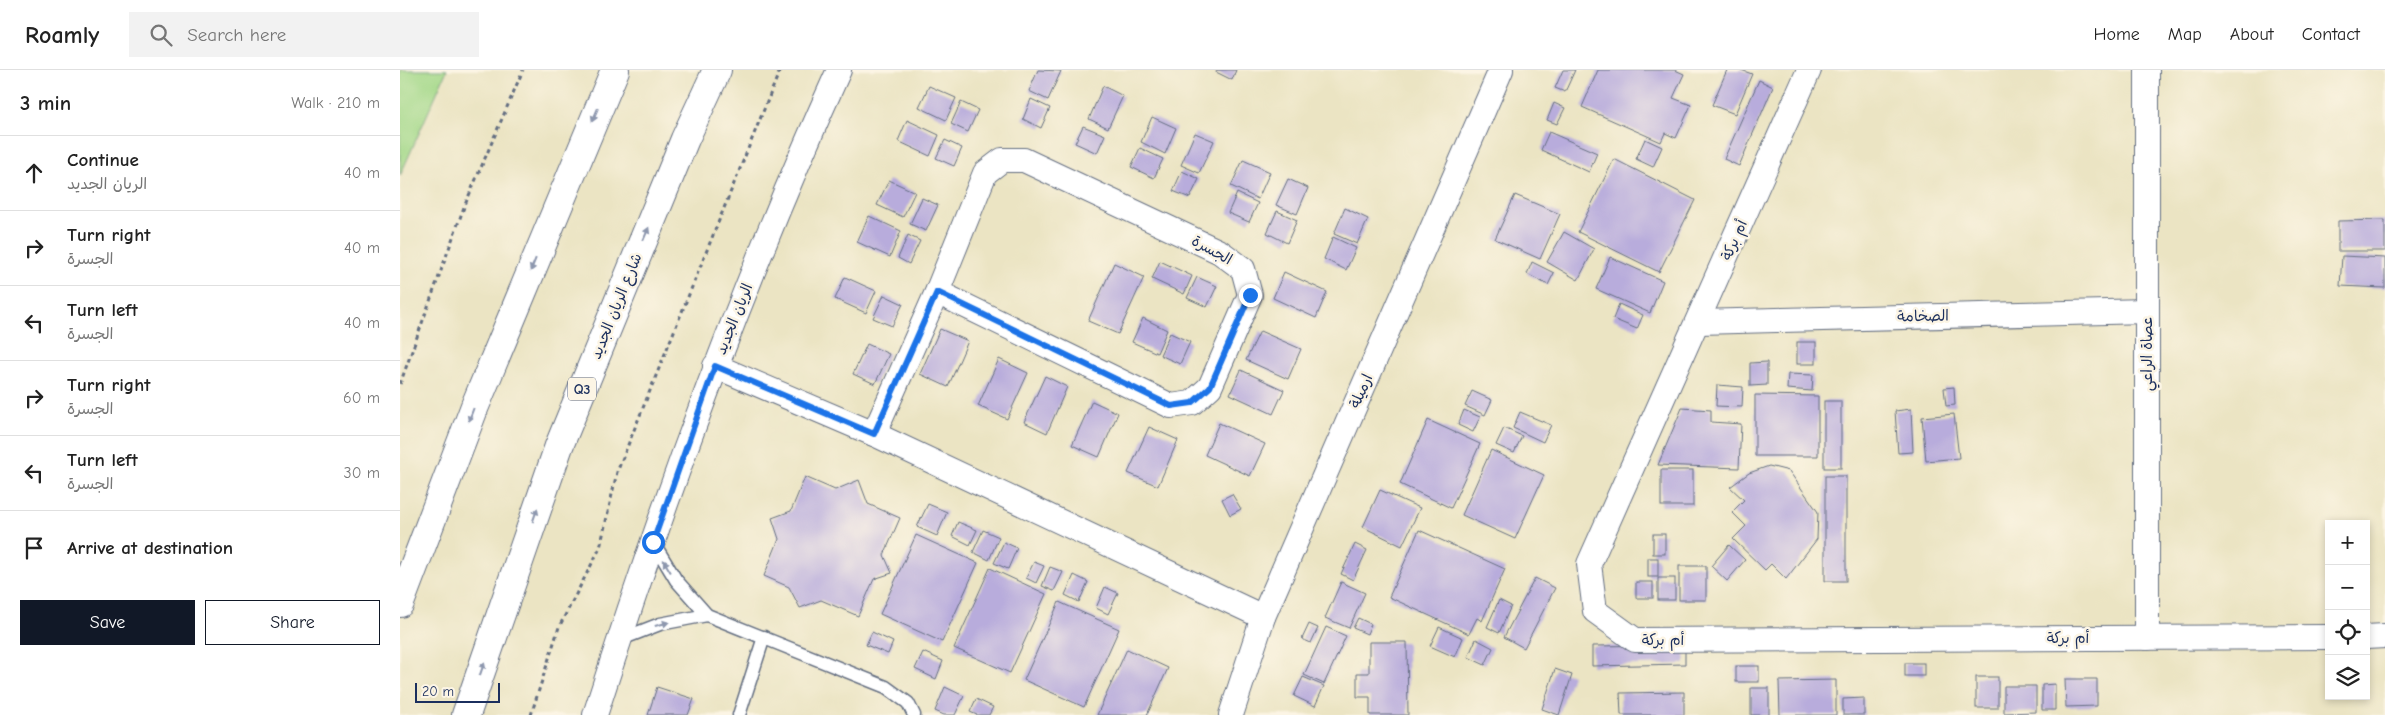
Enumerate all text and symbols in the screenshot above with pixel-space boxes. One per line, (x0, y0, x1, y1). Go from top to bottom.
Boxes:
search box (129, 12, 479, 57)
text: Roamly (25, 21, 99, 49)
icon: search (147, 21, 175, 49)
text: Search here (187, 24, 286, 46)
text: Home (2093, 24, 2140, 45)
text: Map (2168, 24, 2202, 45)
text: About (2230, 24, 2274, 45)
text: Contact (2302, 24, 2360, 45)
text: 3 min (20, 91, 71, 115)
text: Walk · 210 m (291, 94, 380, 112)
one-way arrow (590, 107, 598, 122)
text: Continue (67, 149, 139, 171)
icon: ahead (20, 159, 48, 187)
text: 40 m (344, 164, 380, 182)
text: الريان الجديد (67, 175, 147, 193)
street label: أم بركة (1717, 217, 1753, 264)
text: Turn right (67, 224, 151, 246)
one-way arrow (642, 227, 650, 241)
street label: الجسرة (1189, 232, 1235, 268)
icon: right (20, 234, 48, 262)
text: 40 m (344, 239, 380, 257)
text: الجسرة (67, 250, 114, 268)
street label: شارع الريان الجديد (587, 250, 646, 362)
one-way arrow (529, 258, 537, 272)
street label: الريان الجديد (712, 281, 756, 357)
route end (1239, 284, 1262, 307)
text: Turn left (67, 299, 138, 321)
street label: الصخامة (1897, 307, 1949, 325)
icon: left (20, 309, 48, 337)
text: 40 m (344, 314, 380, 332)
street label: عصاة الراعي (2138, 317, 2160, 391)
text: الجسرة (67, 325, 114, 343)
street label: ارميلة (1346, 371, 1376, 411)
text: Turn right (67, 374, 151, 396)
road number: Q3 (568, 378, 596, 400)
icon: right (20, 384, 48, 412)
text: 60 m (343, 389, 380, 407)
text: الجسرة (67, 400, 114, 418)
one-way arrow (467, 408, 475, 423)
text: Turn left (67, 449, 138, 471)
icon: left (20, 459, 48, 487)
text: 30 m (344, 464, 380, 482)
text: الجسرة (67, 475, 114, 493)
one-way arrow (532, 508, 539, 523)
map controls (2325, 520, 2370, 700)
button: + (2325, 520, 2370, 565)
route start (642, 531, 665, 554)
icon: arrive (20, 534, 48, 562)
text: Arrive at destination (67, 537, 233, 559)
one-way arrow (663, 560, 672, 573)
button: − (2325, 565, 2370, 610)
button: Save (20, 600, 195, 645)
button: Share (205, 600, 380, 645)
button: locate (2325, 610, 2370, 655)
one-way arrow (655, 620, 670, 628)
street label: أم بركة (2047, 629, 2090, 649)
street label: أم بركة (1642, 631, 1685, 651)
button: layers (2325, 655, 2370, 700)
one-way arrow (478, 661, 486, 676)
scale bar (415, 680, 500, 703)
text: 20 m (422, 683, 454, 700)

